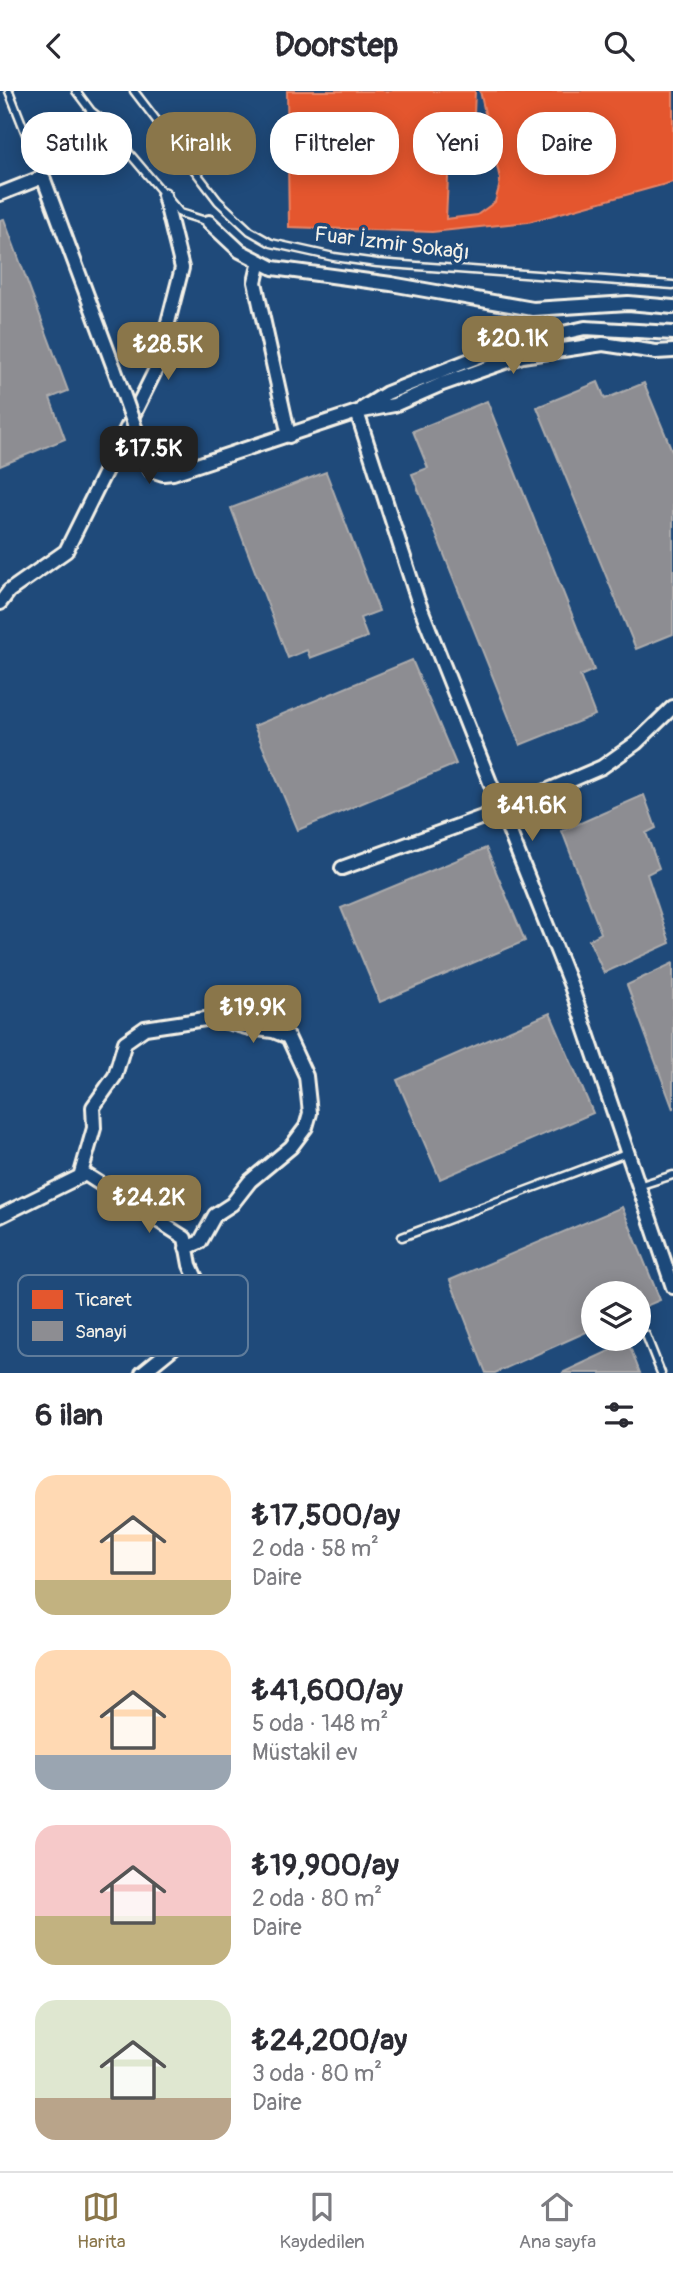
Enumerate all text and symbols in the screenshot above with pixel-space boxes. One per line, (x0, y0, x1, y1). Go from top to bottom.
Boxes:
text: Doorstep (275, 26, 398, 66)
icon: back (35, 27, 73, 65)
icon: search (600, 27, 638, 65)
chip: Satılık (21, 112, 132, 175)
chip: Kiralık (146, 112, 256, 175)
chip: Filtreler (270, 112, 399, 175)
chip: Yeni (413, 112, 503, 175)
chip: Daire (517, 112, 616, 175)
street label: Fuar İzmir Sokağı (313, 221, 471, 266)
pin: ₺20.1K (456, 317, 570, 376)
pin: ₺28.5K (111, 323, 225, 382)
text: ₺20.1K (478, 324, 548, 353)
text: ₺28.5K (133, 330, 203, 359)
pin: ₺17.5K (92, 427, 206, 486)
text: ₺17.5K (116, 434, 182, 463)
pin: ₺41.6K (475, 783, 589, 843)
text: ₺41.6K (498, 791, 566, 820)
pin: ₺19.9K (196, 985, 310, 1045)
text: ₺19.9K (220, 993, 286, 1022)
pin: ₺24.2K (92, 1175, 206, 1235)
text: ₺24.2K (113, 1183, 185, 1212)
legend (18, 1275, 248, 1356)
map controls (581, 1281, 651, 1351)
button: layers (581, 1281, 651, 1351)
text: Ticaret (75, 1288, 132, 1312)
text: Sanayi (75, 1320, 126, 1344)
icon: filters (600, 1396, 638, 1434)
text: 6 ilan (35, 1397, 103, 1434)
text: ₺17,500/ay (252, 1497, 400, 1534)
icon: home (91, 1503, 175, 1587)
text: 2 oda · 58 m² (252, 1534, 379, 1563)
text: Daire (252, 1563, 301, 1592)
text: ₺41,600/ay (252, 1672, 403, 1709)
icon: home (91, 1678, 175, 1762)
text: 5 oda · 148 m² (252, 1709, 388, 1738)
text: Müstakil ev (252, 1738, 358, 1767)
text: ₺19,900/ay (252, 1847, 399, 1884)
icon: home (91, 1853, 175, 1937)
text: 2 oda · 80 m² (252, 1884, 382, 1913)
text: Daire (252, 1913, 301, 1942)
text: ₺24,200/ay (252, 2022, 407, 2059)
icon: home (91, 2028, 175, 2112)
text: 3 oda · 80 m² (252, 2059, 382, 2088)
text: Daire (252, 2088, 301, 2117)
tab: Harita (77, 2188, 126, 2254)
tab: Kaydedilen (280, 2188, 365, 2254)
tab: Ana sayfa (519, 2188, 596, 2254)

